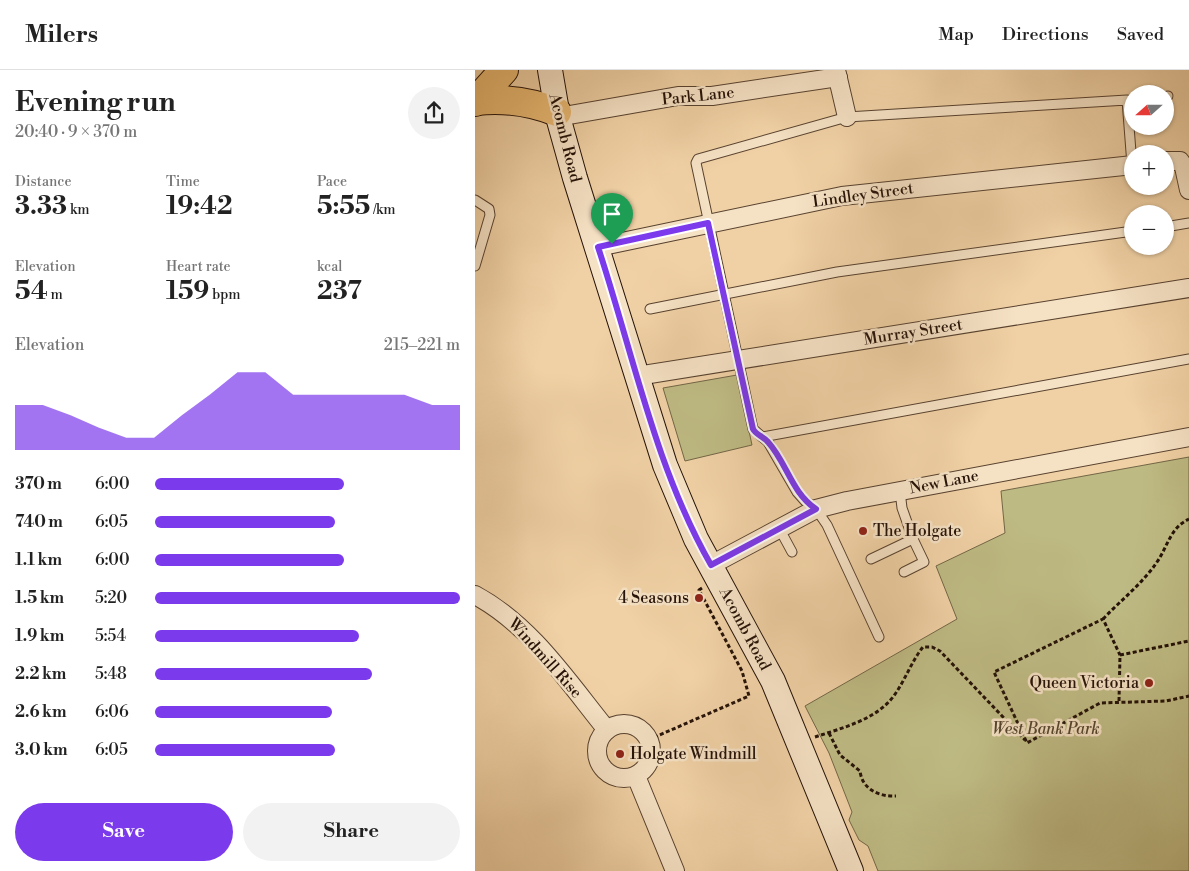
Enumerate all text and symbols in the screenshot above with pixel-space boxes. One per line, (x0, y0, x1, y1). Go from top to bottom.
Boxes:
text: Milers (25, 20, 98, 50)
text: Map (938, 23, 974, 46)
text: Directions (1002, 23, 1089, 46)
text: Saved (1117, 23, 1164, 46)
street label: Park Lane (661, 82, 735, 110)
text: Evening run (15, 85, 176, 120)
north arrow (1124, 85, 1174, 135)
map controls (1124, 85, 1174, 255)
button: share (408, 87, 460, 139)
street label: Acomb Road (544, 90, 586, 185)
text: 20:40 · 9 × 370 m (15, 122, 137, 142)
button: + (1124, 145, 1174, 195)
text: Distance (15, 173, 72, 191)
text: Time (166, 173, 200, 191)
text: Pace (317, 173, 347, 191)
street label: Lindley Street (811, 178, 915, 212)
text: 3.33 (15, 191, 67, 222)
text: 19:42 (166, 191, 233, 222)
text: 5:55 (317, 191, 370, 222)
pin (591, 193, 633, 244)
icon: arrive (598, 200, 626, 228)
text: km (67, 201, 89, 219)
text: /km (370, 201, 395, 219)
button: − (1124, 205, 1174, 255)
text: Elevation (15, 258, 76, 276)
text: Heart rate (166, 258, 231, 276)
text: kcal (317, 258, 342, 276)
text: 54 (15, 276, 48, 307)
text: 159 (166, 276, 209, 307)
text: 237 (317, 276, 362, 307)
text: m (48, 286, 63, 304)
text: bpm (209, 286, 241, 304)
street label: Murray Street (862, 314, 964, 350)
text: Elevation (15, 335, 84, 355)
text: 215–221 m (384, 335, 460, 355)
street label: New Lane (908, 465, 980, 499)
text: 370 m (15, 474, 62, 494)
text: 6:00 (95, 474, 130, 494)
text: 740 m (15, 512, 63, 532)
text: 6:05 (95, 512, 128, 532)
place label: The Holgate (873, 521, 961, 541)
marker: The Holgate (857, 525, 869, 537)
text: 1.1 km (15, 550, 62, 570)
text: 6:00 (95, 550, 130, 570)
street label: Acomb Road (714, 583, 775, 674)
text: 1.5 km (15, 588, 64, 608)
text: 5:20 (95, 588, 127, 608)
place label: 4 Seasons (618, 588, 689, 608)
marker: 4 Seasons (693, 592, 705, 604)
street label: Windmill Rise (503, 613, 586, 702)
text: 1.9 km (15, 626, 64, 646)
text: 5:54 (95, 626, 126, 646)
text: 2.2 km (15, 664, 66, 684)
text: 5:48 (95, 664, 127, 684)
place label: Queen Victoria (1029, 673, 1140, 693)
marker: Queen Victoria (1143, 677, 1155, 689)
text: 2.6 km (15, 702, 66, 722)
text: 6:06 (95, 702, 129, 722)
park label: West Bank Park (992, 719, 1100, 739)
text: 3.0 km (15, 740, 68, 760)
text: 6:05 (95, 740, 128, 760)
place label: Holgate Windmill (630, 744, 757, 764)
marker: Holgate Windmill (614, 748, 626, 760)
button: Save (15, 803, 233, 861)
button: Share (243, 803, 460, 861)

